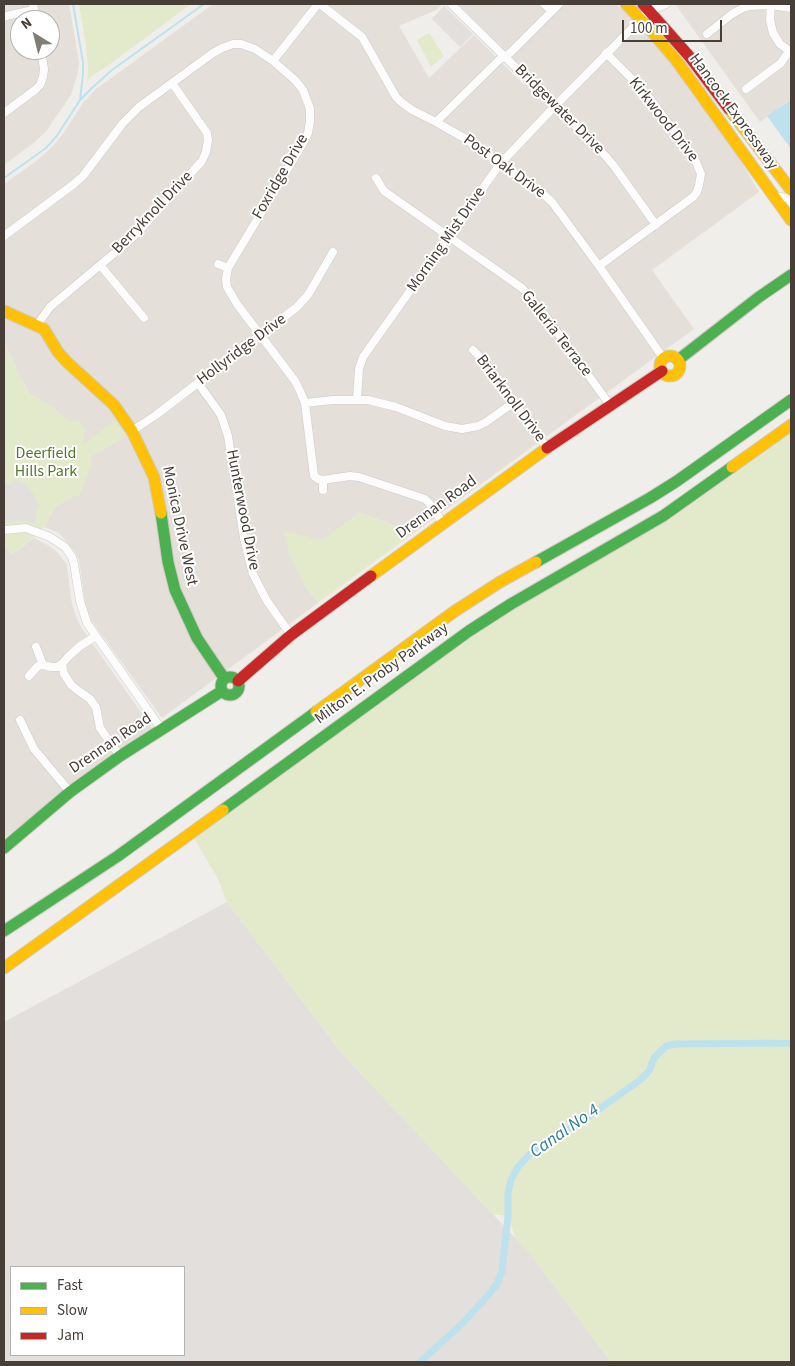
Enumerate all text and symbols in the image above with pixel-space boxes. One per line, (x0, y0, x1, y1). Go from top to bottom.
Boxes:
north arrow (10, 10, 60, 60)
scale bar (625, 10, 725, 42)
text: N (17, 13, 36, 35)
text: 100 m (630, 18, 668, 39)
street label: Hancock Expressway (684, 50, 782, 174)
street label: Bridgewater Drive (510, 61, 608, 159)
street label: Kirkwood Drive (624, 74, 702, 166)
street label: Foxridge Drive (249, 131, 313, 223)
street label: Post Oak Drive (459, 131, 549, 203)
street label: Berryknoll Drive (109, 168, 197, 258)
street label: Morning Mist Drive (404, 184, 490, 296)
street label: Galleria Terrace (516, 287, 596, 381)
street label: Hollyridge Drive (194, 310, 290, 390)
street label: Briarknoll Drive (471, 352, 549, 446)
park label: Deerfield Hills Park (15, 444, 77, 482)
street label: Hunterwood Drive (221, 448, 263, 572)
street label: Monica Drive West (157, 465, 201, 587)
street label: Drennan Road (393, 472, 481, 544)
street label: Milton E. Proby Parkway (311, 619, 453, 729)
street label: Drennan Road (66, 709, 156, 779)
water label: Canal No 4 (526, 1100, 604, 1164)
legend (10, 1266, 185, 1356)
text: Fast (57, 1275, 83, 1296)
text: Slow (57, 1300, 88, 1321)
text: Jam (57, 1325, 84, 1346)

